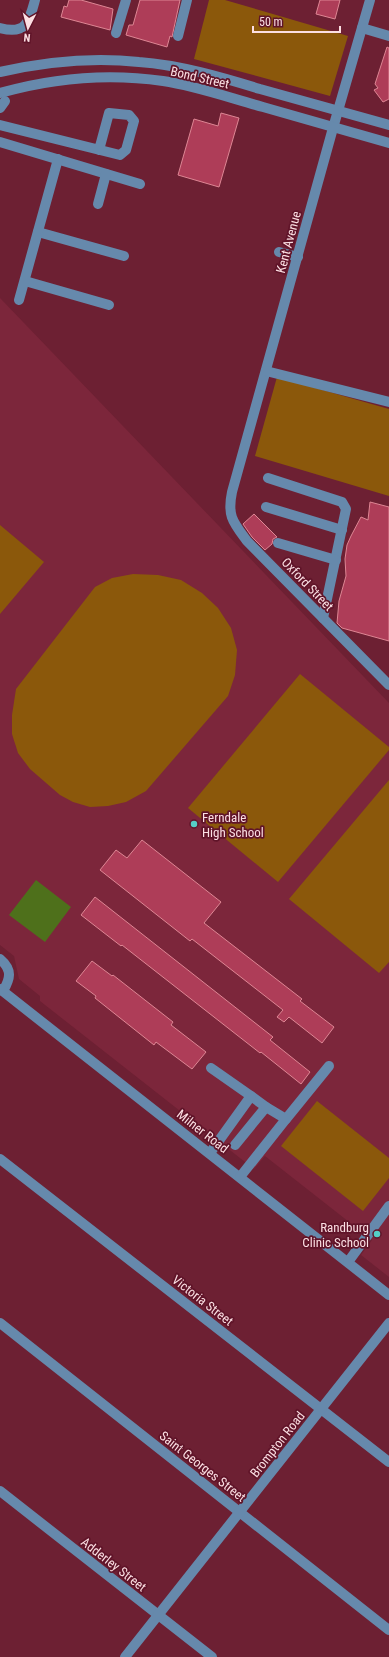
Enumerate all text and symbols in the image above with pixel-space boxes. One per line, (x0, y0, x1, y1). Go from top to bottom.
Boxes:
north arrow (8, 8, 48, 48)
scale bar (253, 8, 340, 34)
text: 50 m (259, 15, 283, 29)
text: N (23, 31, 31, 44)
street label: Bond Street (169, 63, 231, 92)
street label: Kent Avenue (273, 209, 304, 275)
street label: Oxford Street (279, 555, 337, 614)
place label: Ferndale High School (202, 810, 264, 840)
marker: Ferndale High School (189, 819, 199, 829)
street label: Milner Road (174, 1107, 231, 1156)
place label: Randburg Clinic School (302, 1220, 369, 1250)
marker: Randburg Clinic School (372, 1229, 382, 1239)
street label: Victoria Street (169, 1272, 236, 1329)
street label: Brompton Road (247, 1408, 308, 1480)
street label: Saint Georges Street (157, 1428, 249, 1505)
street label: Adderley Street (78, 1534, 149, 1595)

